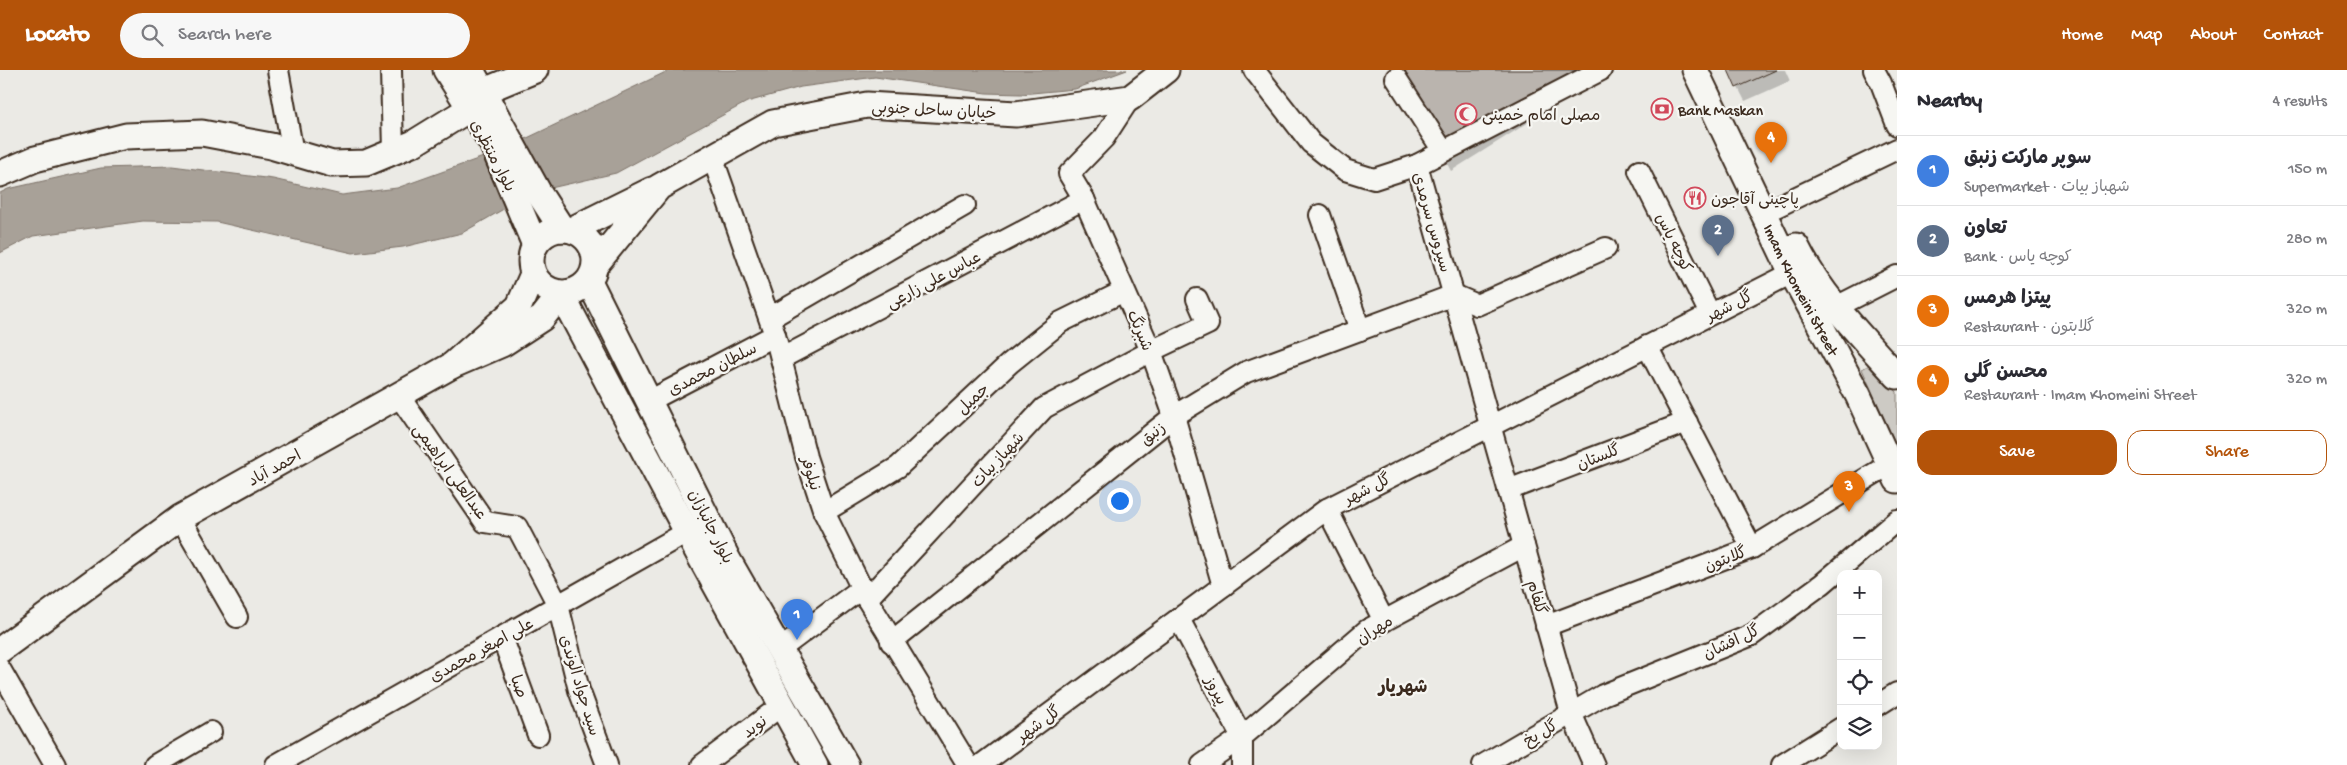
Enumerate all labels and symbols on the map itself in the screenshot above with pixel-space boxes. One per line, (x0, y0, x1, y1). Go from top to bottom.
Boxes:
bank icon: Bank Maskan (1650, 97, 1674, 121)
street label: خیابان ساحل جنوبی (871, 99, 997, 125)
mosque icon: مصلی امام خمینی (1454, 102, 1478, 126)
place label: Bank Maskan (1677, 103, 1763, 122)
place label: مصلی امام خمینی (1482, 108, 1600, 127)
street label: بلوار منتظری (464, 117, 518, 196)
pin: 4 (1755, 122, 1787, 163)
street label: سیروس سرمدی (1406, 171, 1453, 275)
restaurant icon: پاچینی آقاجون (1683, 186, 1707, 210)
place label: پاچینی آقاجون (1711, 191, 1799, 211)
street label: کوچه یاس (1649, 211, 1694, 276)
pin: 2 (1702, 215, 1734, 256)
street label: Imam Khomeini Street (1757, 222, 1842, 361)
street label: عباس علی زارعی (884, 249, 985, 315)
street label: گل شهر (1701, 286, 1757, 329)
street label: شبرنگ (1121, 307, 1158, 355)
street label: سلطان محمدی (666, 341, 761, 402)
street label: جمیل (954, 381, 994, 420)
street label: زنبق (1138, 420, 1171, 451)
street label: عبدالعلی ابراهیمی (407, 421, 489, 525)
street label: شهباز بیات (969, 430, 1030, 493)
street label: گلستان (1574, 440, 1624, 476)
street label: احمد آباد (245, 447, 306, 492)
street label: نیلوفر (794, 453, 823, 493)
street label: گل شهر (1339, 469, 1395, 512)
pin: 3 (1833, 471, 1865, 512)
street label: بلوار جانبازان (682, 487, 736, 568)
your location (1107, 488, 1133, 514)
street label: گلابتون (1701, 542, 1750, 578)
street label: گلفام (1521, 578, 1551, 617)
pin: 1 (781, 599, 813, 640)
street label: مهران (1354, 613, 1398, 651)
street label: علی اصغر محمدی (427, 616, 538, 688)
street label: گل افشان (1700, 620, 1764, 666)
street label: سید جواد الوندی (553, 633, 602, 739)
street label: پیروز (1198, 672, 1229, 709)
street label: صبا (504, 673, 530, 701)
district label: شهریار (1377, 678, 1427, 699)
street label: گل شهر (1011, 701, 1066, 749)
street label: نوید (740, 713, 772, 744)
street label: گل یخ (1520, 715, 1563, 752)

